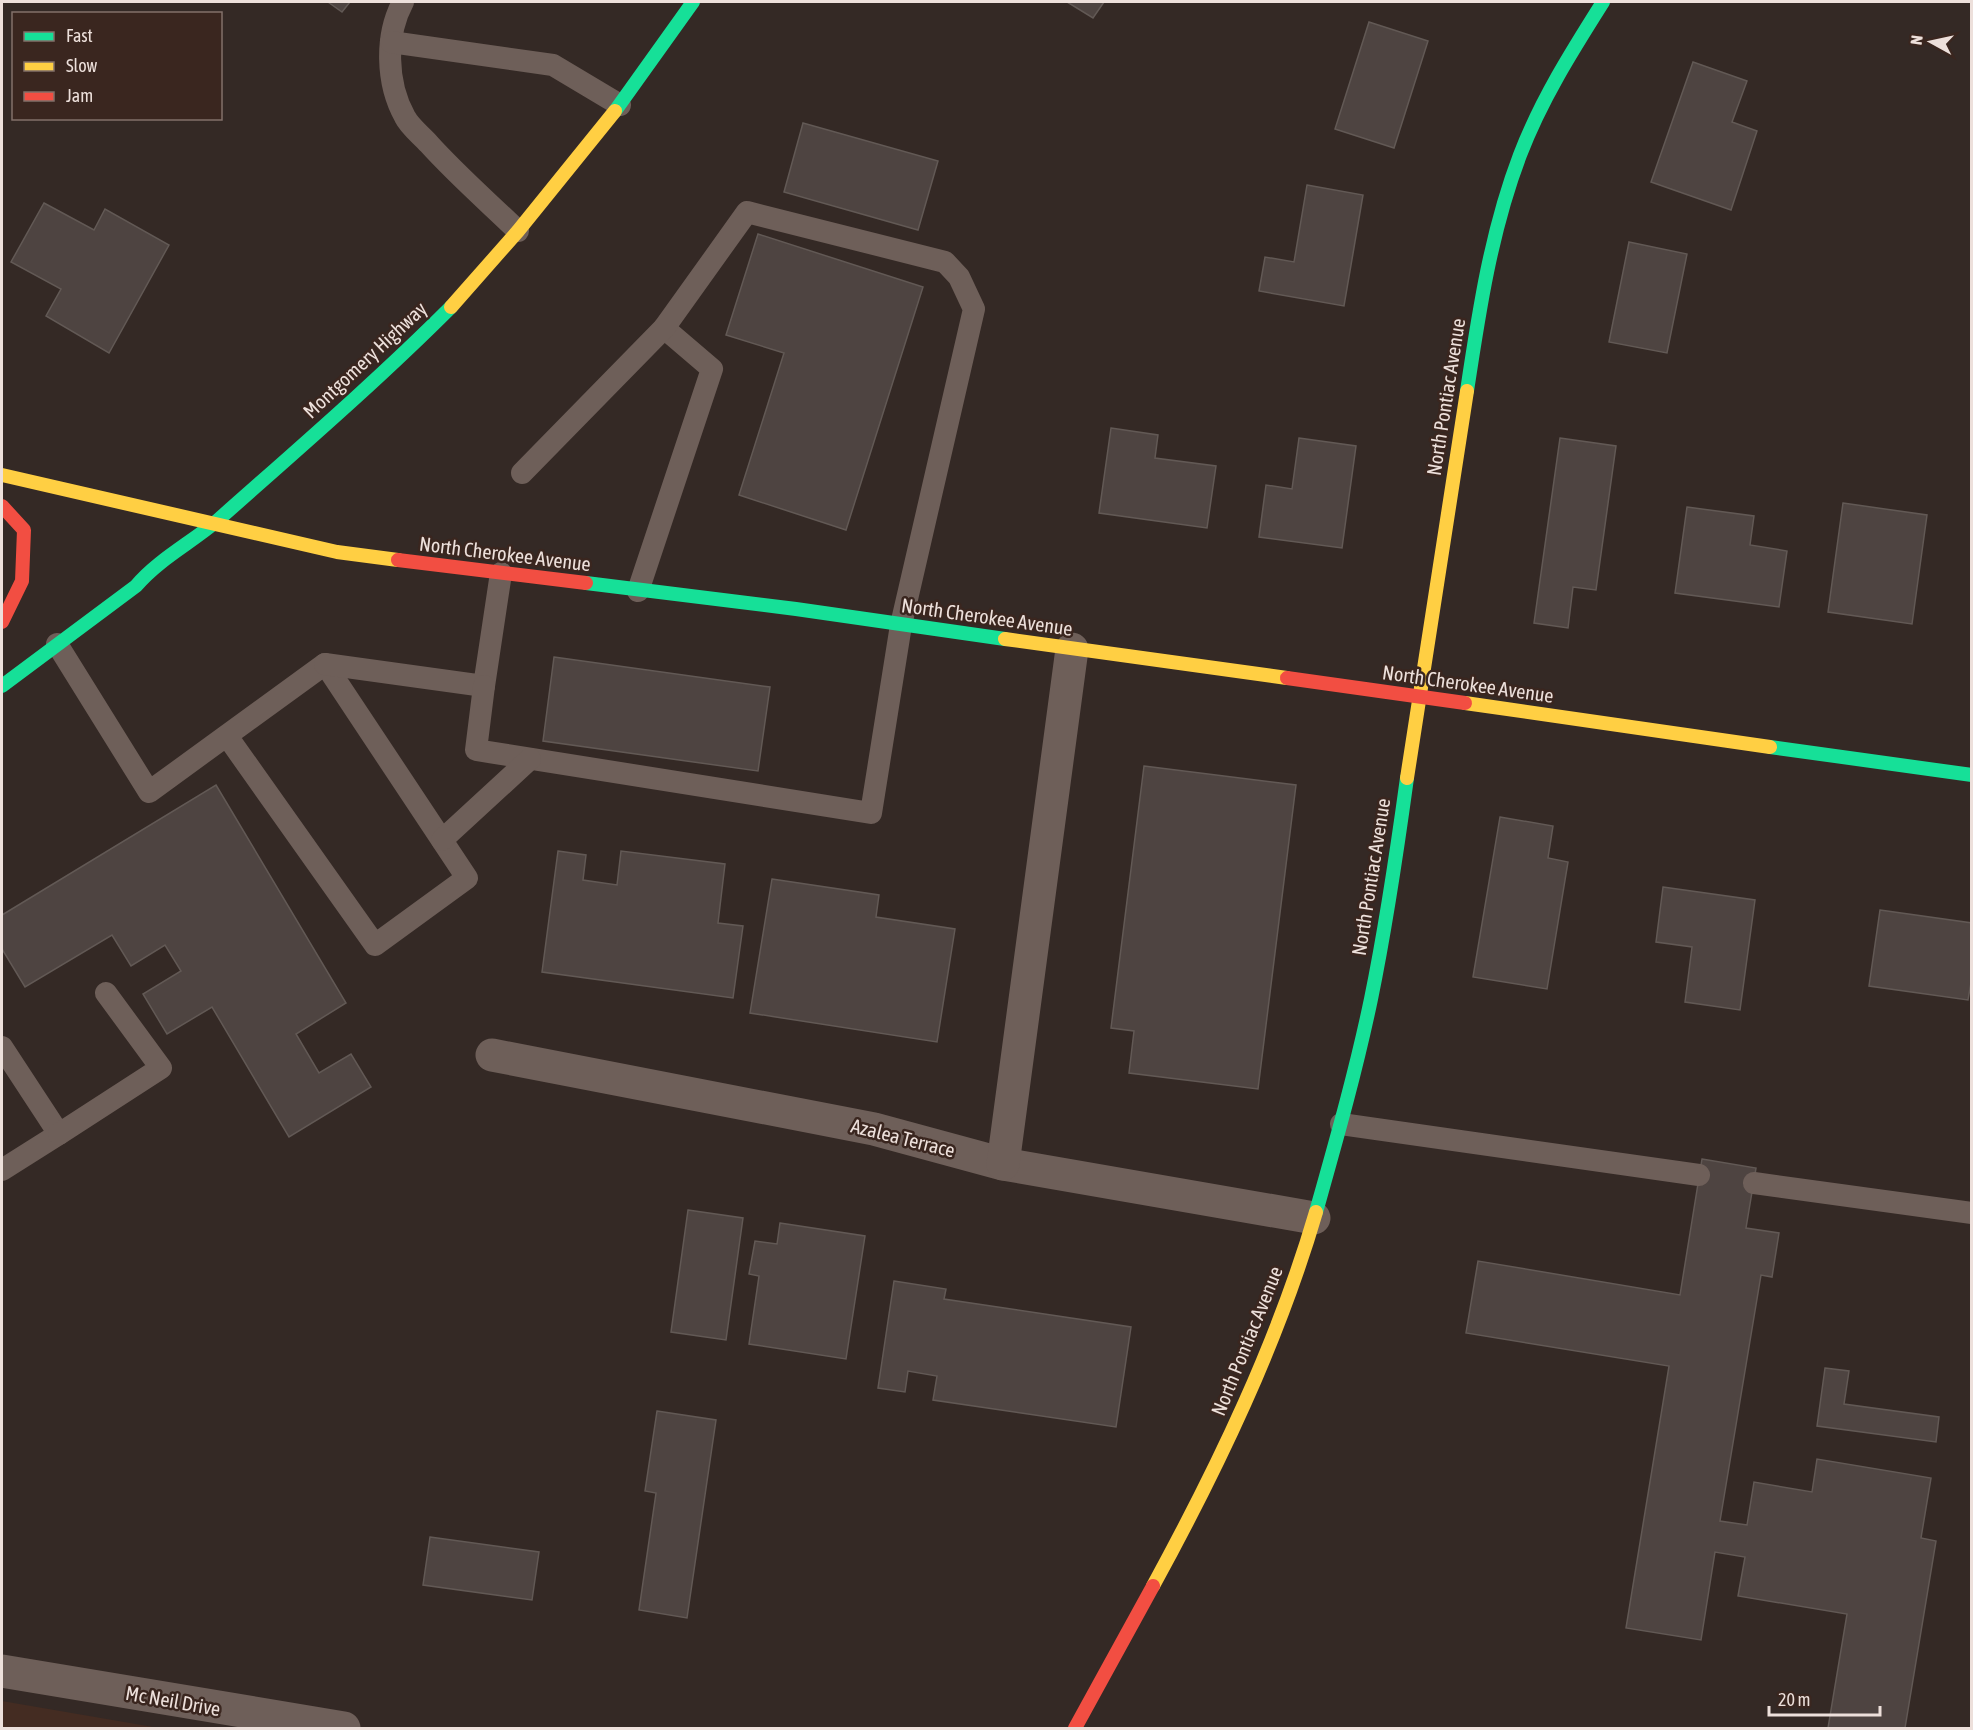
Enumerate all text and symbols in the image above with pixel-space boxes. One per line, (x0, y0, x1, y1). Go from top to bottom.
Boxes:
legend (12, 12, 222, 120)
north arrow (1901, 12, 1961, 72)
text: Fast (66, 25, 93, 46)
text: N (1907, 34, 1926, 46)
text: Slow (66, 55, 97, 76)
text: Jam (66, 85, 93, 106)
street label: Montgomery Highway (298, 297, 431, 423)
street label: North Pontiac Avenue (1422, 317, 1469, 477)
street label: North Cherokee Avenue (418, 532, 592, 575)
street label: North Cherokee Avenue (900, 593, 1074, 640)
street label: North Cherokee Avenue (1381, 660, 1555, 707)
street label: North Pontiac Avenue (1347, 797, 1394, 957)
street label: Azalea Terrace (849, 1113, 958, 1162)
street label: North Pontiac Avenue (1206, 1263, 1287, 1419)
scale bar (1769, 1679, 1880, 1717)
street label: Mc Neil Drive (124, 1681, 222, 1720)
text: 20 m (1778, 1689, 1810, 1710)

